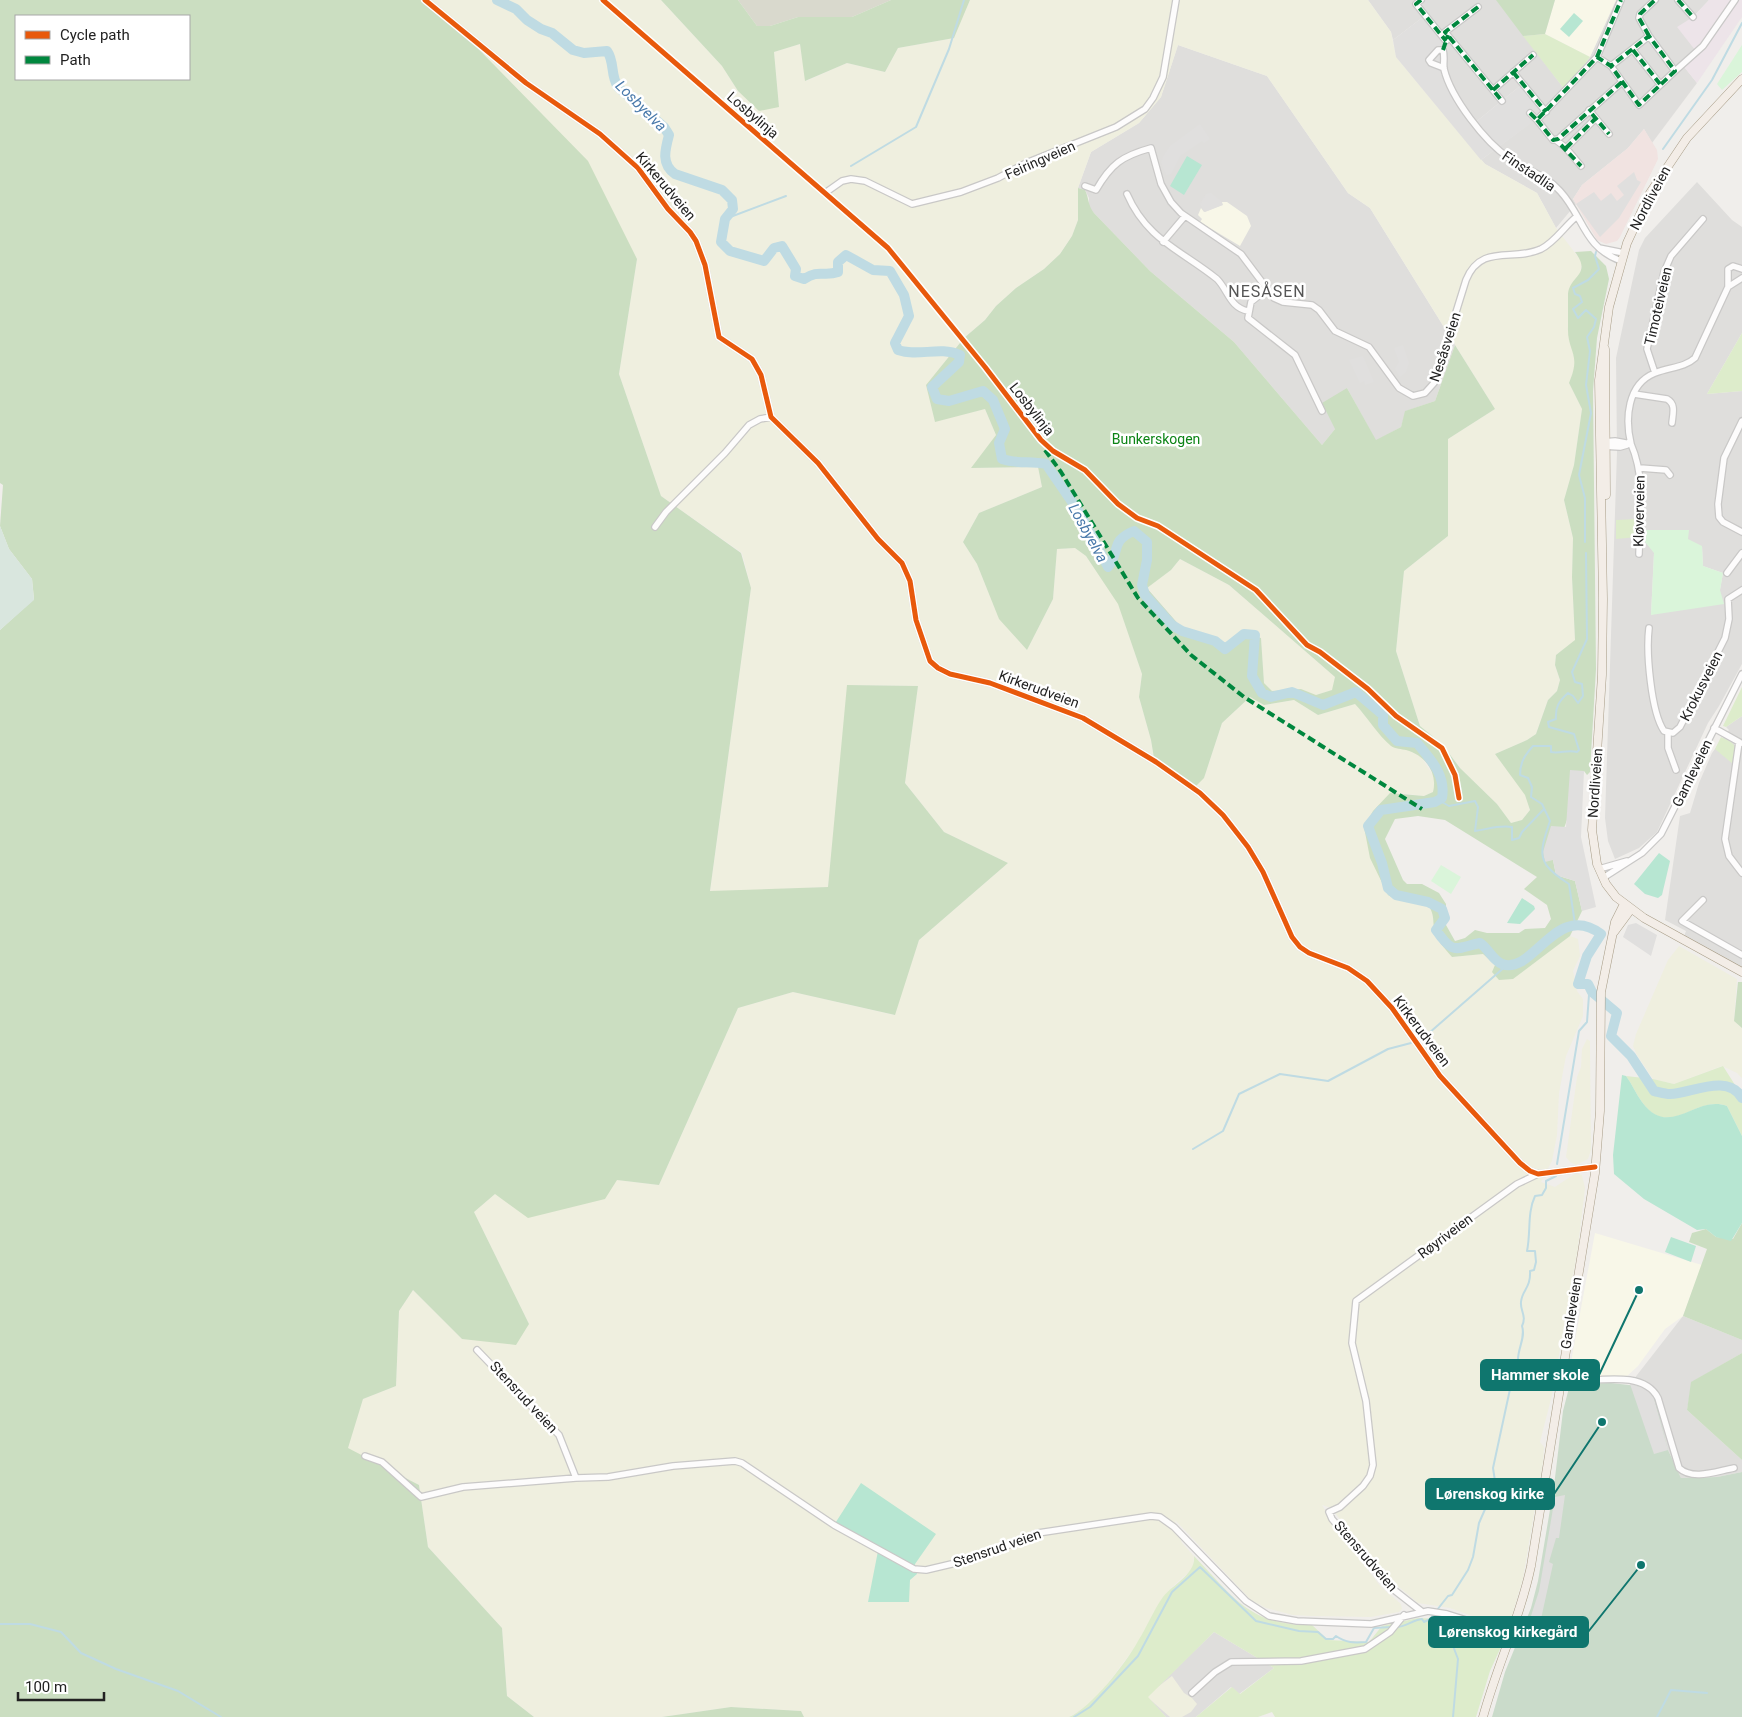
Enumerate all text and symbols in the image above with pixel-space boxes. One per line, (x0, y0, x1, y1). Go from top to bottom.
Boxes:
legend (15, 15, 190, 80)
text: Cycle path (60, 26, 130, 44)
text: Path (60, 51, 91, 69)
water label: Losbyelva (612, 77, 670, 135)
street label: Losbylinja (724, 88, 782, 142)
street label: Feiringveien (1003, 137, 1077, 183)
street label: Finstadlia (1499, 147, 1559, 195)
street label: Kirkerudveien (633, 149, 699, 223)
street label: Nordliveien (1627, 163, 1673, 233)
street label: Timoteiveien (1641, 265, 1675, 347)
district label: NESÅSEN (1228, 281, 1306, 301)
street label: Nesåsveien (1426, 310, 1464, 384)
street label: Losbylinja (1006, 379, 1058, 439)
park label: Bunkerskogen (1112, 431, 1200, 447)
street label: Kløverveien (1630, 475, 1648, 547)
water label: Losbyelva (1064, 500, 1112, 566)
street label: Krokusveien (1677, 648, 1725, 724)
street label: Kirkerudveien (997, 667, 1081, 711)
street label: Gamleveien (1669, 737, 1715, 809)
street label: Nordliveien (1585, 748, 1605, 818)
street label: Kirkerudveien (1390, 992, 1454, 1070)
street label: Røyriveien (1415, 1210, 1475, 1262)
street label: Gamleveien (1557, 1276, 1585, 1350)
street label: Stensrud veien (487, 1358, 561, 1436)
callout: Hammer skole (1481, 1360, 1599, 1390)
text: Hammer skole (1491, 1366, 1589, 1384)
callout: Lørenskog kirke (1426, 1479, 1554, 1509)
text: Lørenskog kirke (1436, 1485, 1544, 1503)
street label: Stensrudveien (1331, 1517, 1401, 1595)
street label: Stensrud veien (951, 1525, 1043, 1571)
callout: Lørenskog kirkegård (1429, 1617, 1588, 1647)
text: Lørenskog kirkegård (1439, 1623, 1577, 1641)
scale bar (18, 1670, 104, 1702)
text: 100 m (25, 1678, 67, 1696)

